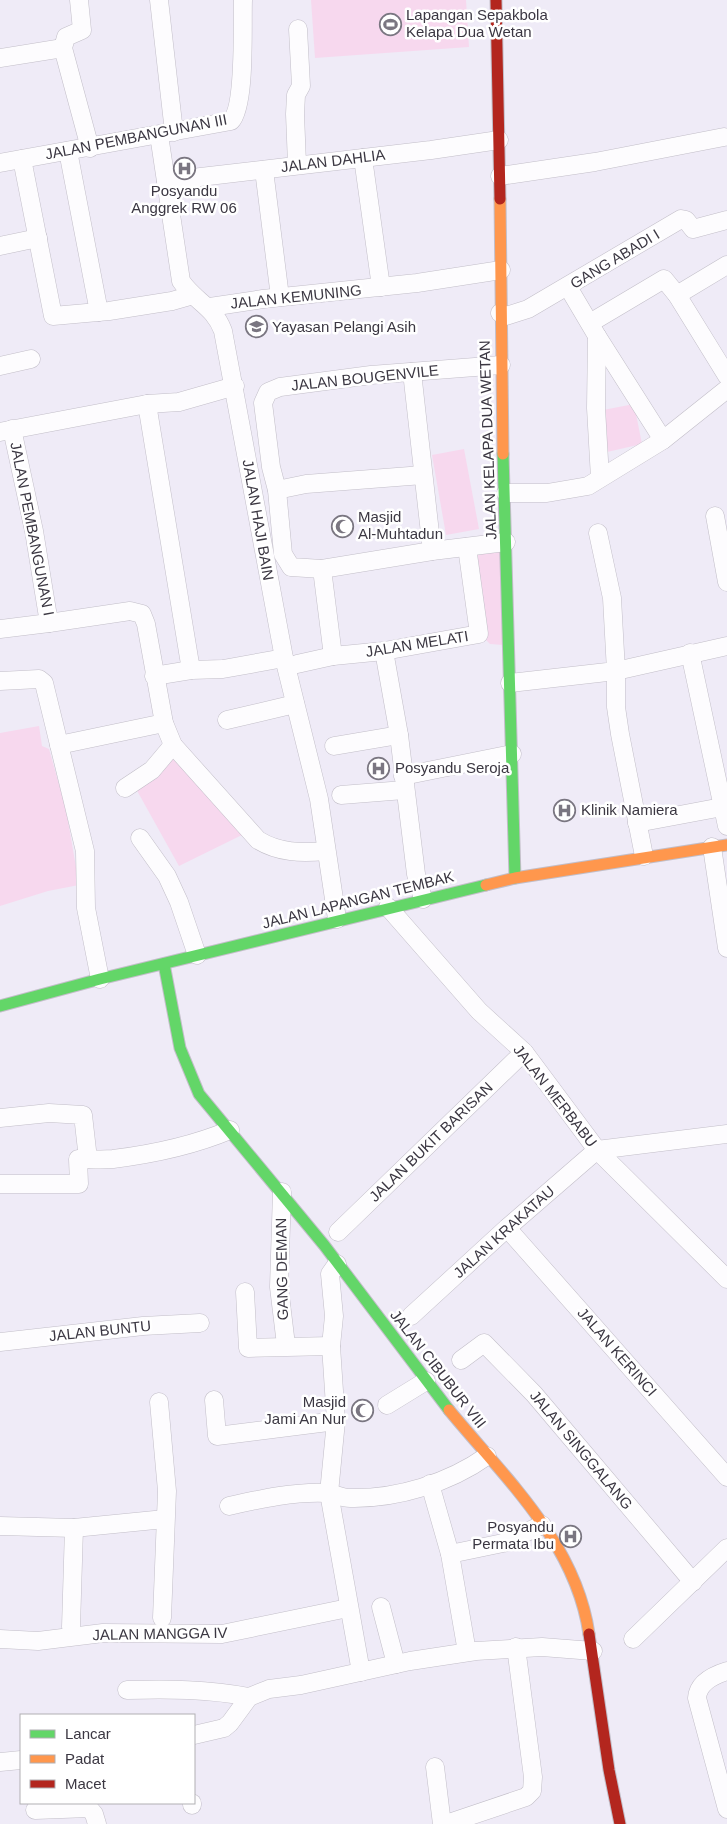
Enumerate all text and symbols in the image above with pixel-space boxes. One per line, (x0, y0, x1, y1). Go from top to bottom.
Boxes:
place label: Lapangan Sepakbola Kelapa Dua Wetan (406, 6, 548, 40)
sports icon: Lapangan Sepakbola Kelapa Dua Wetan (378, 12, 402, 36)
street label: JALAN PEMBANGUNAN III (43, 111, 228, 163)
street label: JALAN DAHLIA (280, 146, 386, 175)
hospital icon: Posyandu Anggrek RW 06 (172, 156, 196, 180)
place label: Posyandu Anggrek RW 06 (131, 182, 237, 216)
street label: GANG ABADI I (567, 225, 662, 292)
street label: JALAN KEMUNING (230, 281, 362, 312)
school or university icon: Yayasan Pelangi Asih (244, 315, 268, 339)
place label: Yayasan Pelangi Asih (272, 318, 416, 335)
street label: JALAN KELAPA DUA WETAN (476, 340, 499, 540)
street label: JALAN BOUGENVILE (290, 361, 440, 394)
street label: JALAN PEMBANGUNAN I (7, 441, 58, 617)
street label: JALAN HAJI BAIN (239, 458, 278, 582)
place label: Masjid Al-Muhtadun (358, 508, 443, 542)
mosque icon: Masjid Al-Muhtadun (330, 514, 354, 538)
street label: JALAN MELATI (364, 627, 470, 660)
hospital icon: Posyandu Seroja (367, 756, 391, 780)
place label: Posyandu Seroja (395, 759, 510, 776)
hospital icon: Klinik Namiera (553, 798, 577, 822)
place label: Klinik Namiera (581, 801, 678, 818)
street label: JALAN LAPANGAN TEMBAK (260, 867, 456, 932)
street label: JALAN MERBABU (510, 1041, 601, 1150)
street label: JALAN BUKIT BARISAN (365, 1078, 496, 1205)
street label: JALAN KRAKATAU (450, 1182, 557, 1281)
street label: GANG DEMAN (272, 1218, 291, 1320)
street label: JALAN KERINCI (574, 1304, 660, 1399)
street label: JALAN CIBUBUR VIII (387, 1306, 490, 1431)
street label: JALAN BUNTU (48, 1317, 152, 1344)
street label: JALAN SINGGALANG (527, 1387, 636, 1513)
place label: Masjid Jami An Nur (264, 1393, 346, 1427)
mosque icon: Masjid Jami An Nur (350, 1399, 374, 1423)
place label: Posyandu Permata Ibu (472, 1518, 554, 1552)
hospital icon: Posyandu Permata Ibu (558, 1524, 582, 1548)
street label: JALAN MANGGA IV (92, 1624, 228, 1643)
legend (20, 1714, 195, 1804)
text: Lancar (65, 1725, 111, 1742)
text: Padat (65, 1750, 105, 1767)
text: Macet (65, 1775, 107, 1792)

